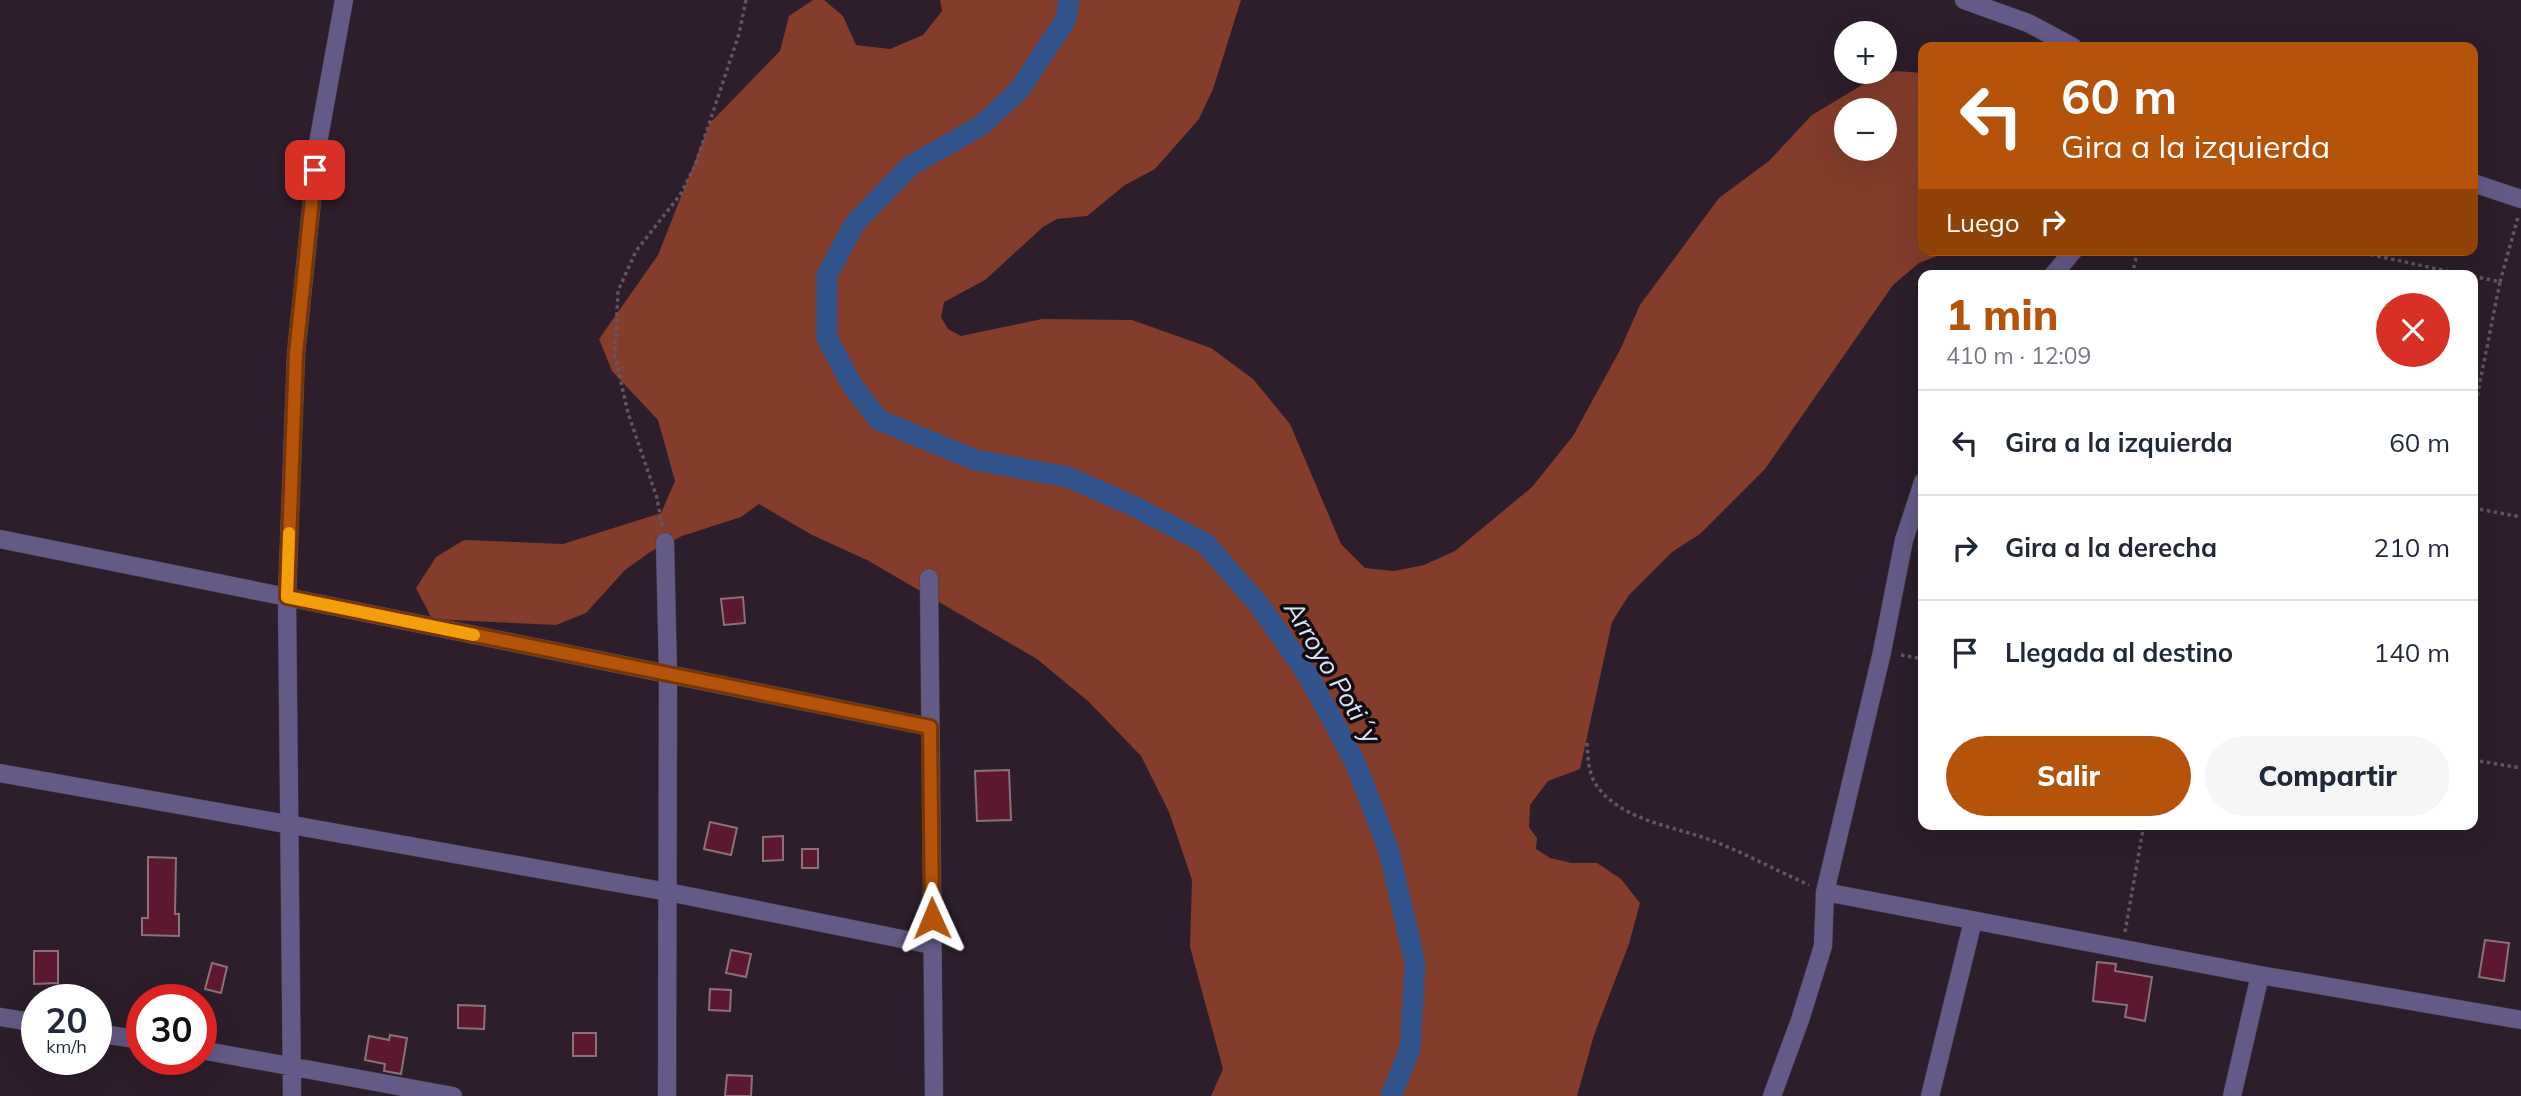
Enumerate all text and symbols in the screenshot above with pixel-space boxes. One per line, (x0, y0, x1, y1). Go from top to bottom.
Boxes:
map controls (1834, 21, 1897, 161)
button: + (1834, 21, 1897, 84)
text: 60 m (2061, 65, 2177, 126)
icon: left (1946, 70, 2037, 161)
button: − (1834, 98, 1897, 161)
text: Gira a la izquierda (2061, 126, 2330, 166)
pin (285, 140, 345, 200)
icon: arrive (296, 151, 334, 189)
icon: right (2034, 203, 2072, 241)
text: Luego (1946, 206, 2020, 239)
text: 1 min (1946, 288, 2059, 341)
button: close (2376, 293, 2450, 367)
text: 410 m · 12:09 (1946, 341, 2091, 370)
icon: left (1946, 424, 1984, 462)
text: Gira a la izquierda (2005, 426, 2233, 459)
text: 60 m (2389, 426, 2450, 459)
icon: right (1946, 529, 1984, 567)
text: Gira a la derecha (2005, 531, 2217, 564)
text: 210 m (2374, 531, 2450, 564)
water label: Arroyo Poti´y (1277, 594, 1389, 750)
icon: arrive (1946, 634, 1984, 672)
text: Llegada al destino (2005, 636, 2233, 669)
text: 140 m (2374, 636, 2450, 669)
button: Salir (1946, 736, 2191, 816)
button: Compartir (2205, 736, 2450, 816)
position arrow (895, 881, 969, 955)
speed limit sign: 30 (126, 984, 217, 1075)
text: 20 (45, 998, 88, 1042)
text: km/h (46, 1035, 87, 1058)

